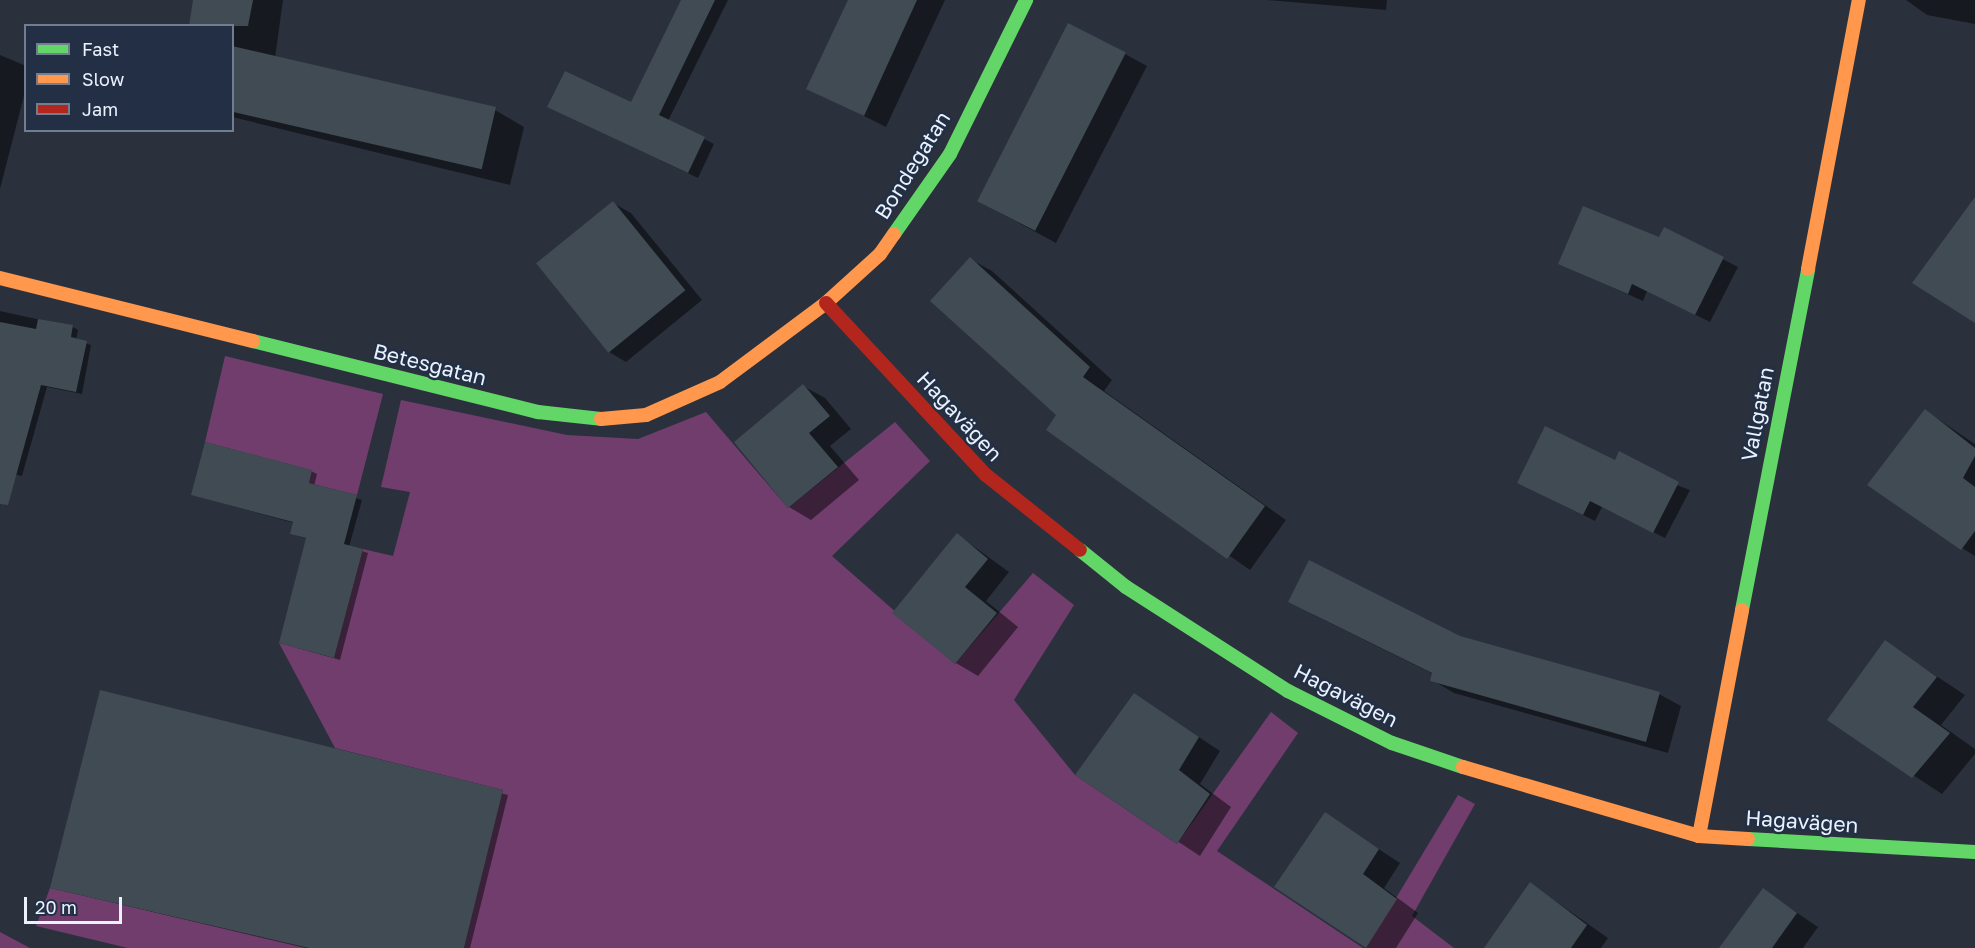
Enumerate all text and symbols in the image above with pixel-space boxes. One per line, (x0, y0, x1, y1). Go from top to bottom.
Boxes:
legend (24, 24, 234, 132)
text: Fast (82, 38, 119, 60)
text: Slow (82, 68, 124, 90)
text: Jam (82, 98, 118, 120)
street label: Bondegatan (869, 106, 955, 224)
street label: Betesgatan (371, 338, 489, 390)
street label: Vallgatan (1736, 365, 1778, 463)
street label: Hagavägen (912, 366, 1008, 466)
street label: Hagavägen (1290, 658, 1402, 732)
street label: Hagavägen (1745, 804, 1859, 838)
scale bar (27, 885, 124, 923)
text: 20 m (35, 896, 77, 918)

